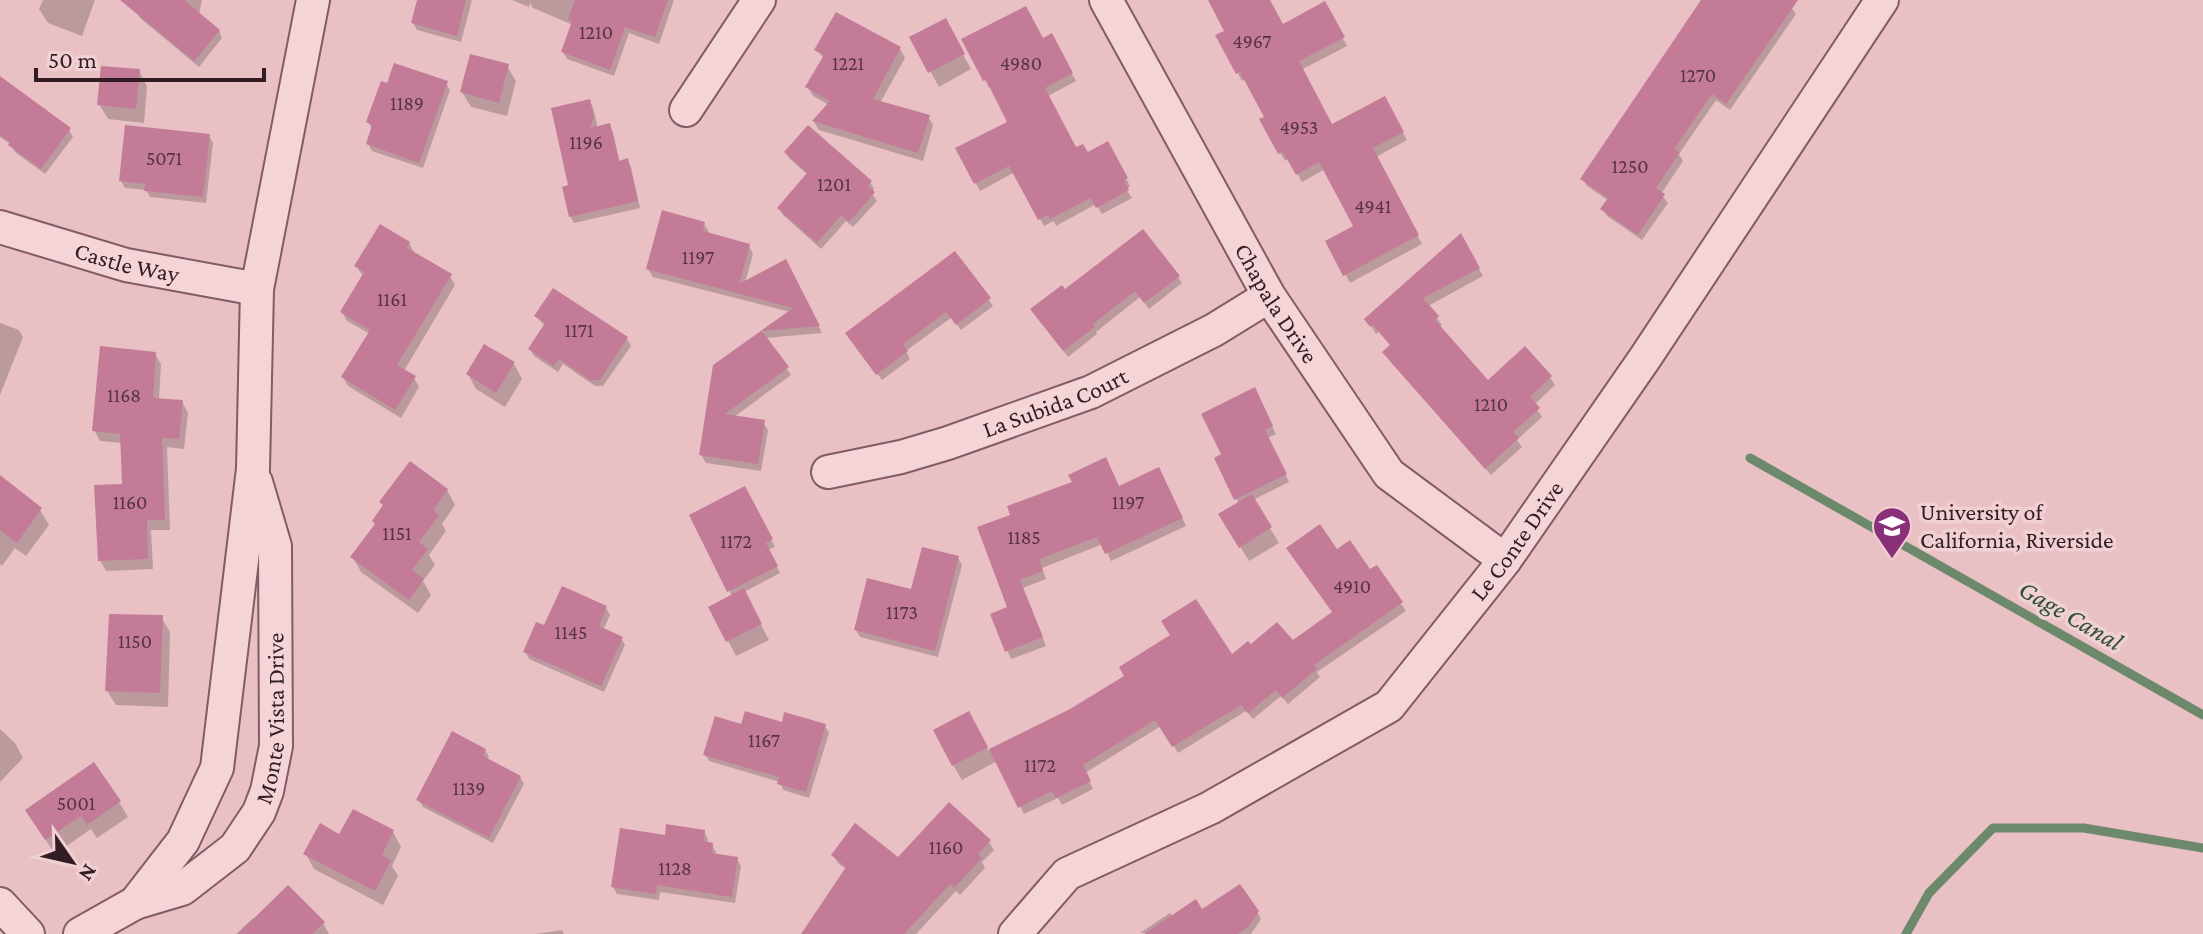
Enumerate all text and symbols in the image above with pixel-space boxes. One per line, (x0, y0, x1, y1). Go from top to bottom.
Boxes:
house number: 1210 (579, 21, 613, 43)
house number: 4967 (1233, 30, 1271, 52)
scale bar (36, 32, 264, 82)
text: 50 m (48, 46, 97, 73)
house number: 1221 (832, 52, 864, 74)
house number: 4980 (1000, 52, 1042, 74)
house number: 1270 (1680, 64, 1716, 86)
house number: 1189 (390, 92, 424, 114)
house number: 4953 (1280, 116, 1318, 138)
house number: 1196 (569, 131, 603, 153)
house number: 5071 (146, 147, 182, 169)
house number: 1250 (1612, 155, 1648, 177)
house number: 1201 (817, 173, 851, 195)
house number: 4941 (1355, 195, 1391, 217)
street label: Castle Way (71, 236, 182, 288)
street label: Chapala Drive (1230, 239, 1324, 368)
house number: 1197 (682, 246, 714, 268)
house number: 1161 (377, 288, 407, 310)
house number: 1171 (564, 319, 594, 341)
street label: La Subida Court (979, 361, 1133, 443)
house number: 1168 (107, 384, 141, 406)
house number: 1210 (1474, 393, 1508, 415)
street label: Le Conte Drive (1464, 476, 1569, 606)
house number: 1160 (113, 491, 147, 513)
house number: 1197 (1112, 491, 1144, 513)
place label: University of California, Riverside (1920, 498, 2114, 553)
school or university icon: University of California, Riverside (1871, 505, 1913, 560)
house number: 1151 (382, 522, 412, 544)
house number: 1185 (1007, 526, 1041, 548)
house number: 1172 (720, 530, 752, 552)
water label: Gage Canal (2014, 574, 2128, 657)
house number: 4910 (1333, 575, 1371, 597)
house number: 1173 (886, 601, 918, 623)
house number: 1145 (555, 621, 587, 643)
house number: 1150 (118, 630, 152, 652)
street label: Monte Vista Drive (249, 633, 290, 808)
house number: 1167 (748, 729, 780, 751)
house number: 1172 (1024, 754, 1056, 776)
house number: 1139 (453, 777, 485, 799)
house number: 5001 (57, 792, 95, 814)
north arrow (32, 822, 112, 902)
house number: 1160 (929, 836, 963, 858)
house number: 1128 (658, 857, 692, 879)
text: N (74, 860, 103, 886)

